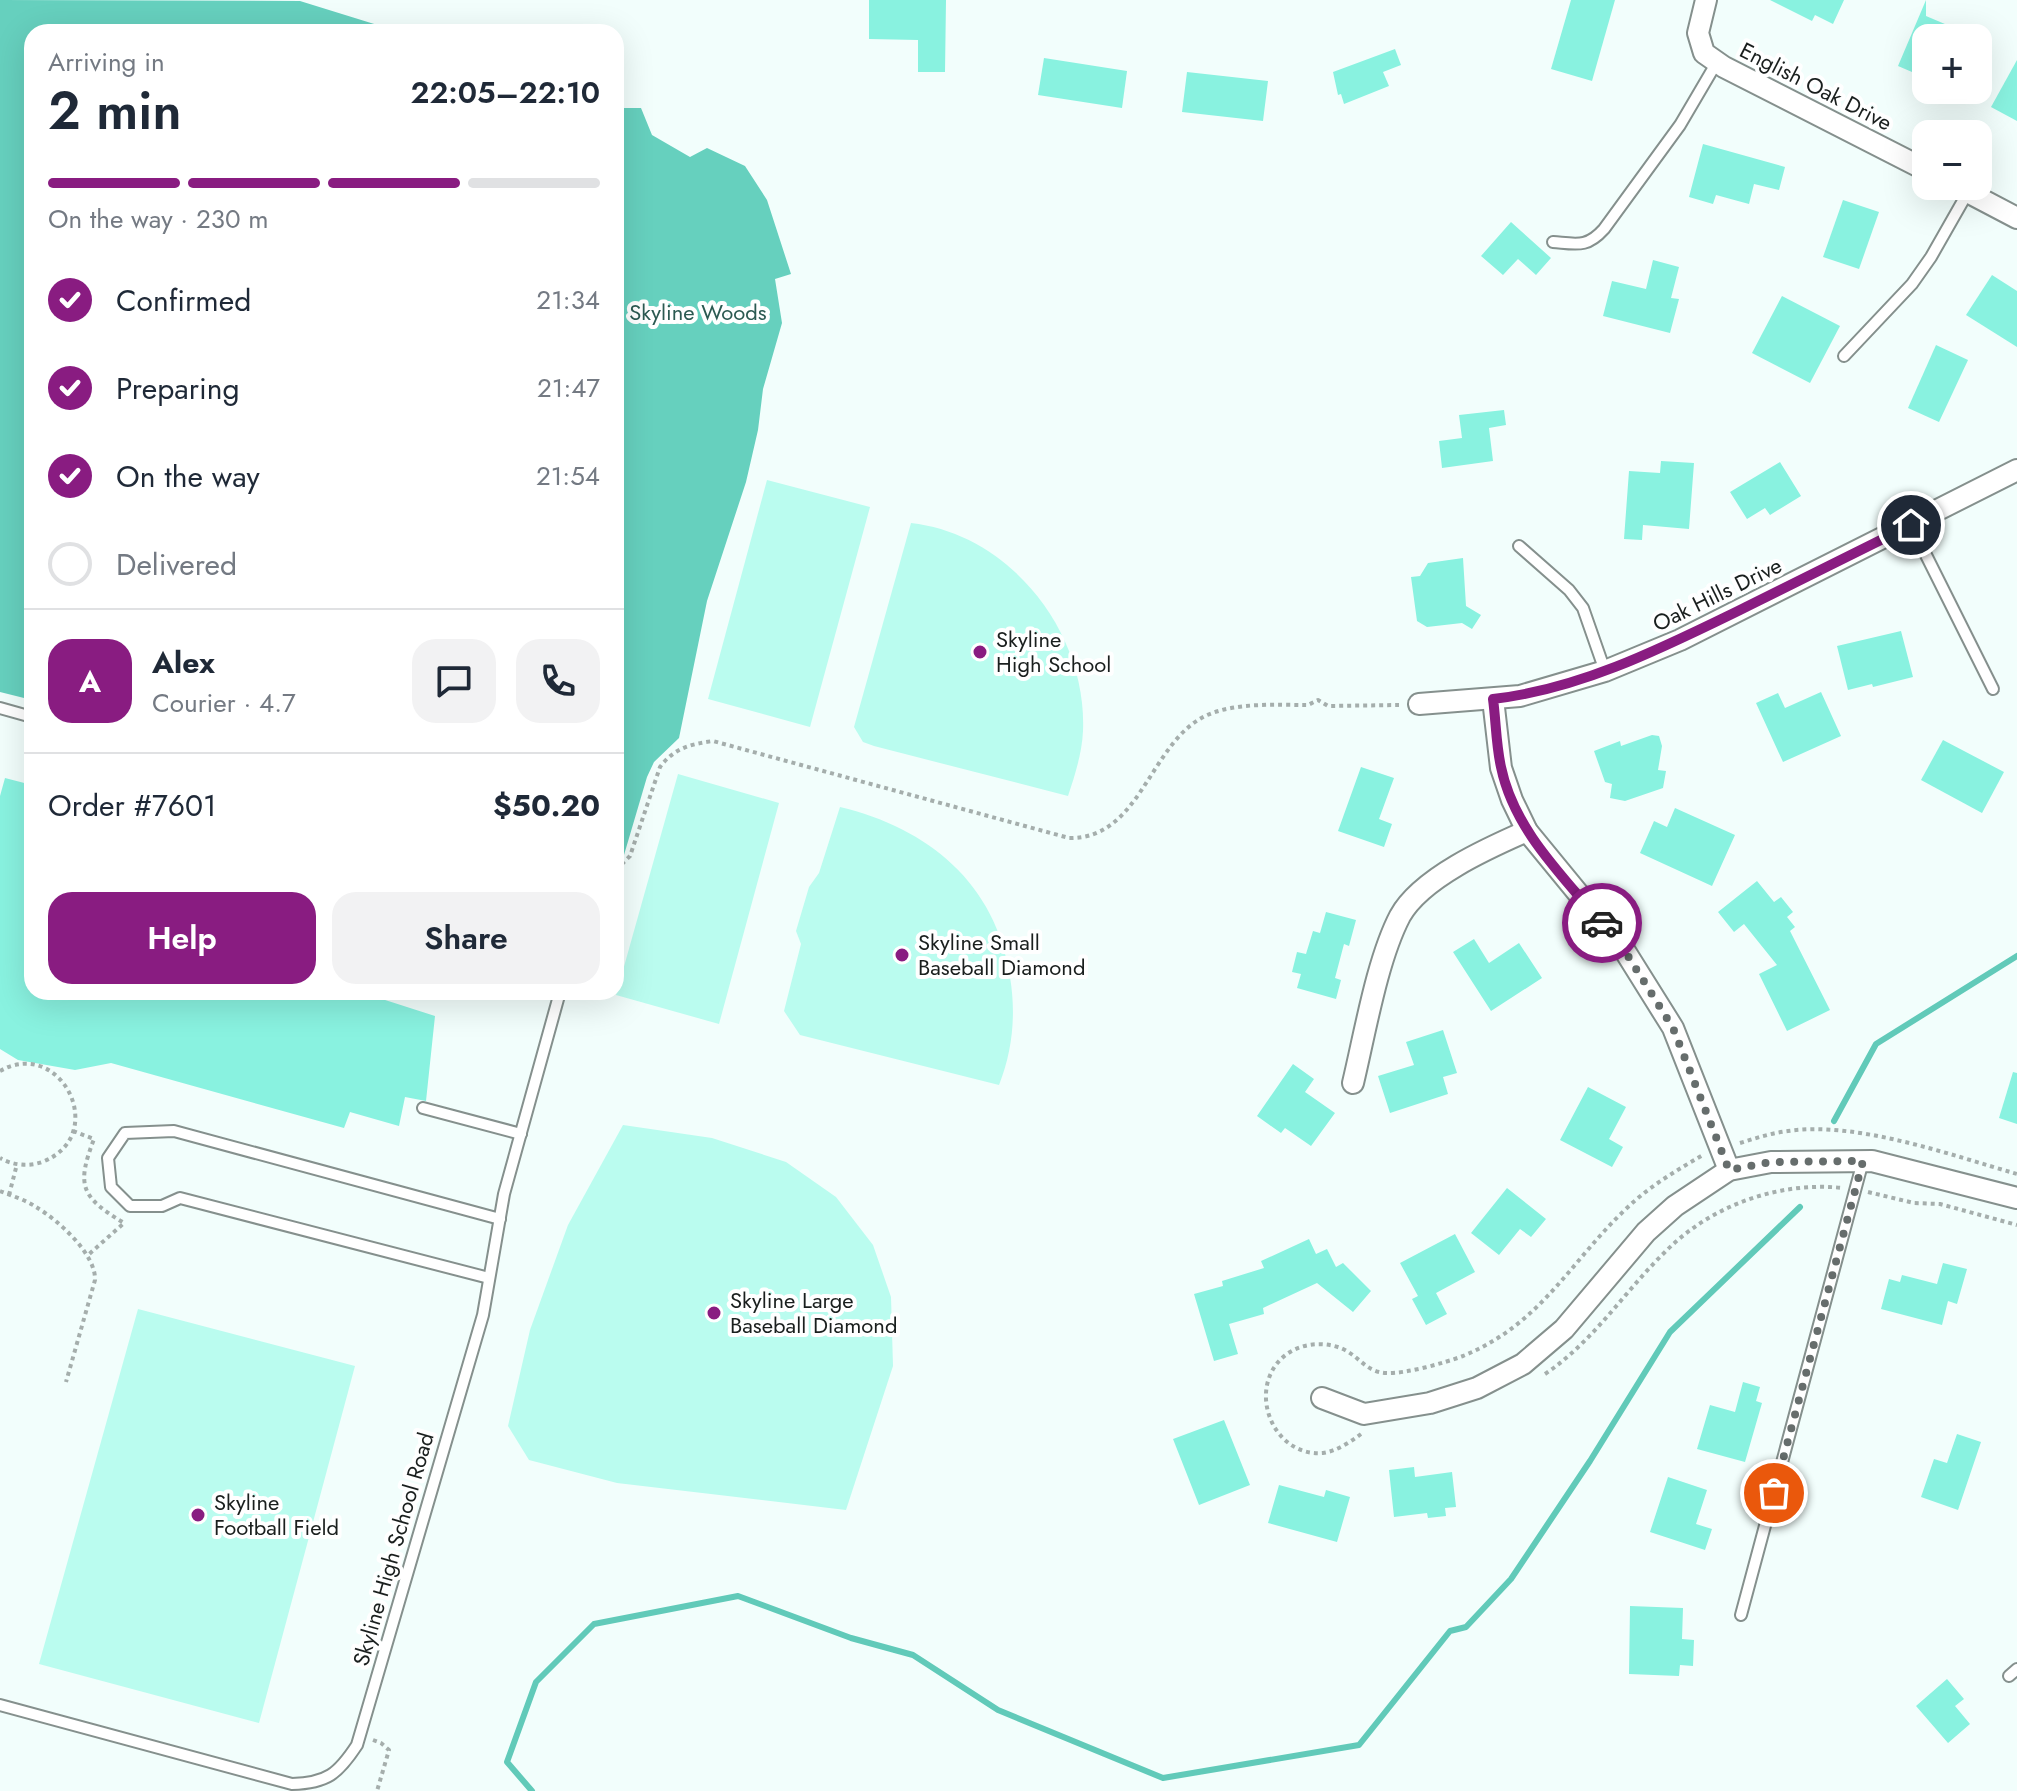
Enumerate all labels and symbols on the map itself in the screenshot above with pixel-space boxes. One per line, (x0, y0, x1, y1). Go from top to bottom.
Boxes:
street label: English Oak Drive (1734, 34, 1898, 138)
park label: Skyline Woods (629, 296, 767, 328)
pin (1877, 491, 1945, 559)
street label: Oak Hills Drive (1647, 549, 1787, 639)
place label: Skyline High School (996, 623, 1111, 680)
marker: Skyline High School (971, 643, 989, 661)
courier (1562, 883, 1642, 963)
place label: Skyline Small Baseball Diamond (918, 926, 1085, 983)
marker: Skyline Small Baseball Diamond (893, 946, 911, 964)
place label: Skyline Large Baseball Diamond (730, 1284, 897, 1341)
marker: Skyline Large Baseball Diamond (705, 1304, 723, 1322)
street label: Skyline High School Road (344, 1429, 442, 1669)
pin (1740, 1459, 1808, 1527)
place label: Skyline Football Field (214, 1486, 339, 1543)
marker: Skyline Football Field (189, 1506, 207, 1524)

